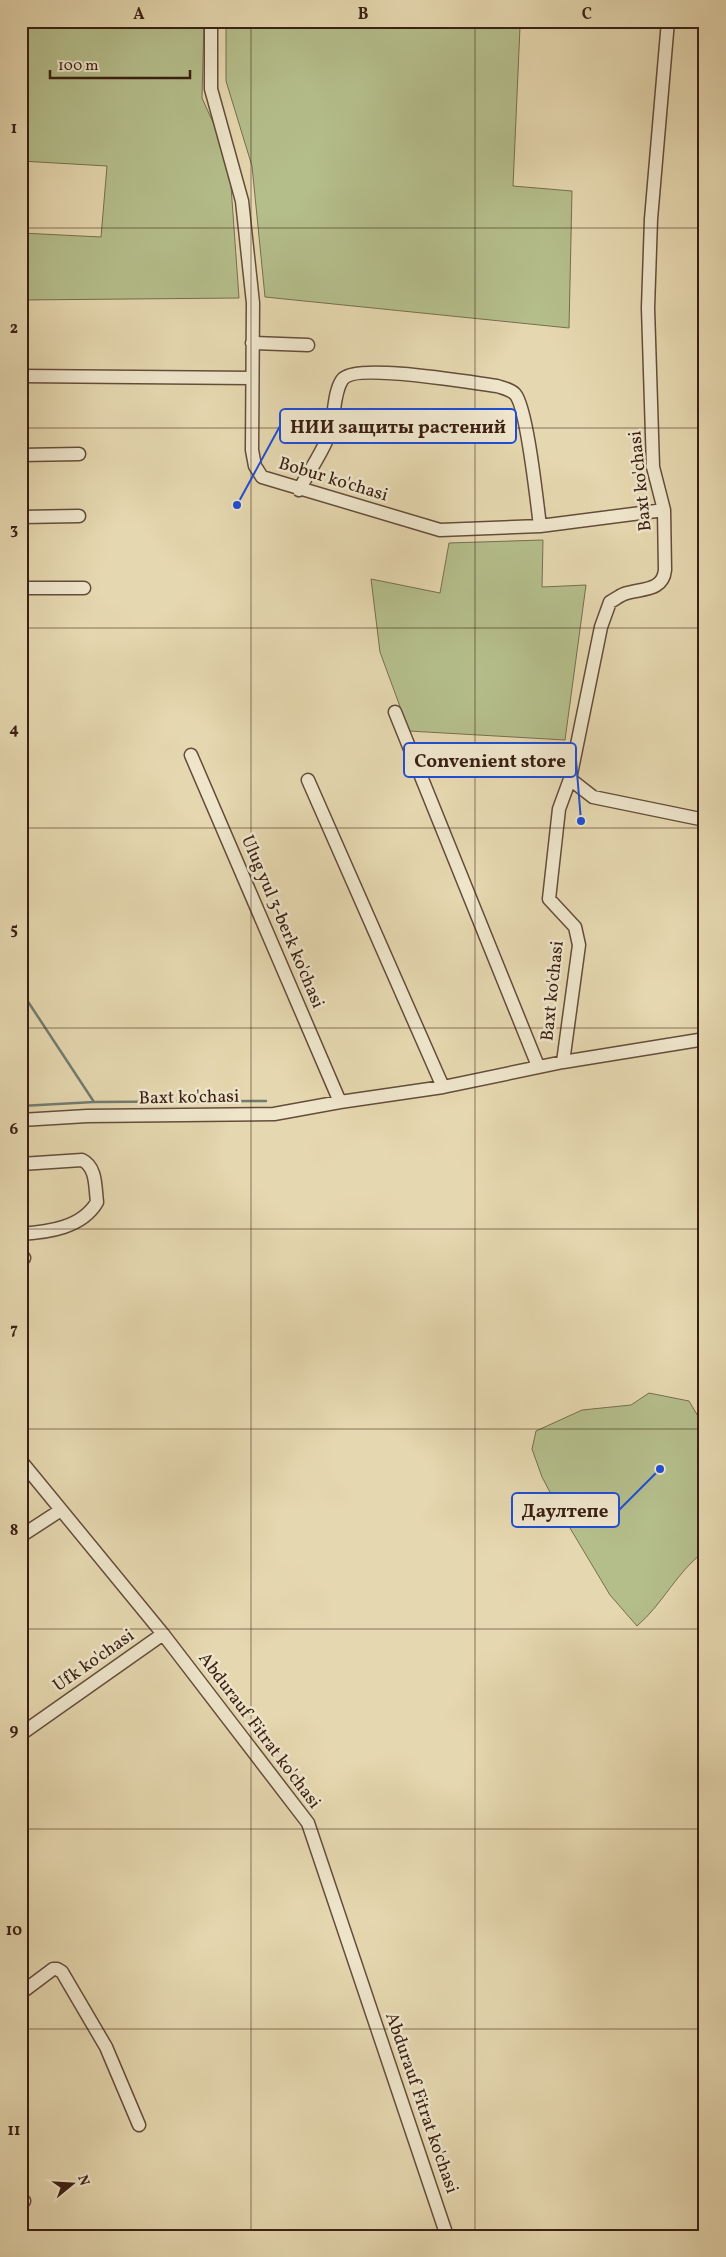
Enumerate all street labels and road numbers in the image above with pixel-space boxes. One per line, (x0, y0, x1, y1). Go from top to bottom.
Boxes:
street label: Baxt ko'chasi (623, 430, 659, 532)
street label: Bobur ko'chasi (275, 451, 391, 509)
street label: Ulug yul 3-berk ko'chasi (234, 832, 330, 1012)
street label: Baxt ko'chasi (535, 940, 571, 1042)
street label: Baxt ko'chasi (138, 1085, 240, 1111)
street label: Ufk ko'chasi (48, 1624, 140, 1698)
street label: Abdurauf Fitrat ko'chasi (192, 1648, 326, 1814)
street label: Abdurauf Fitrat ko'chasi (378, 2009, 464, 2197)

